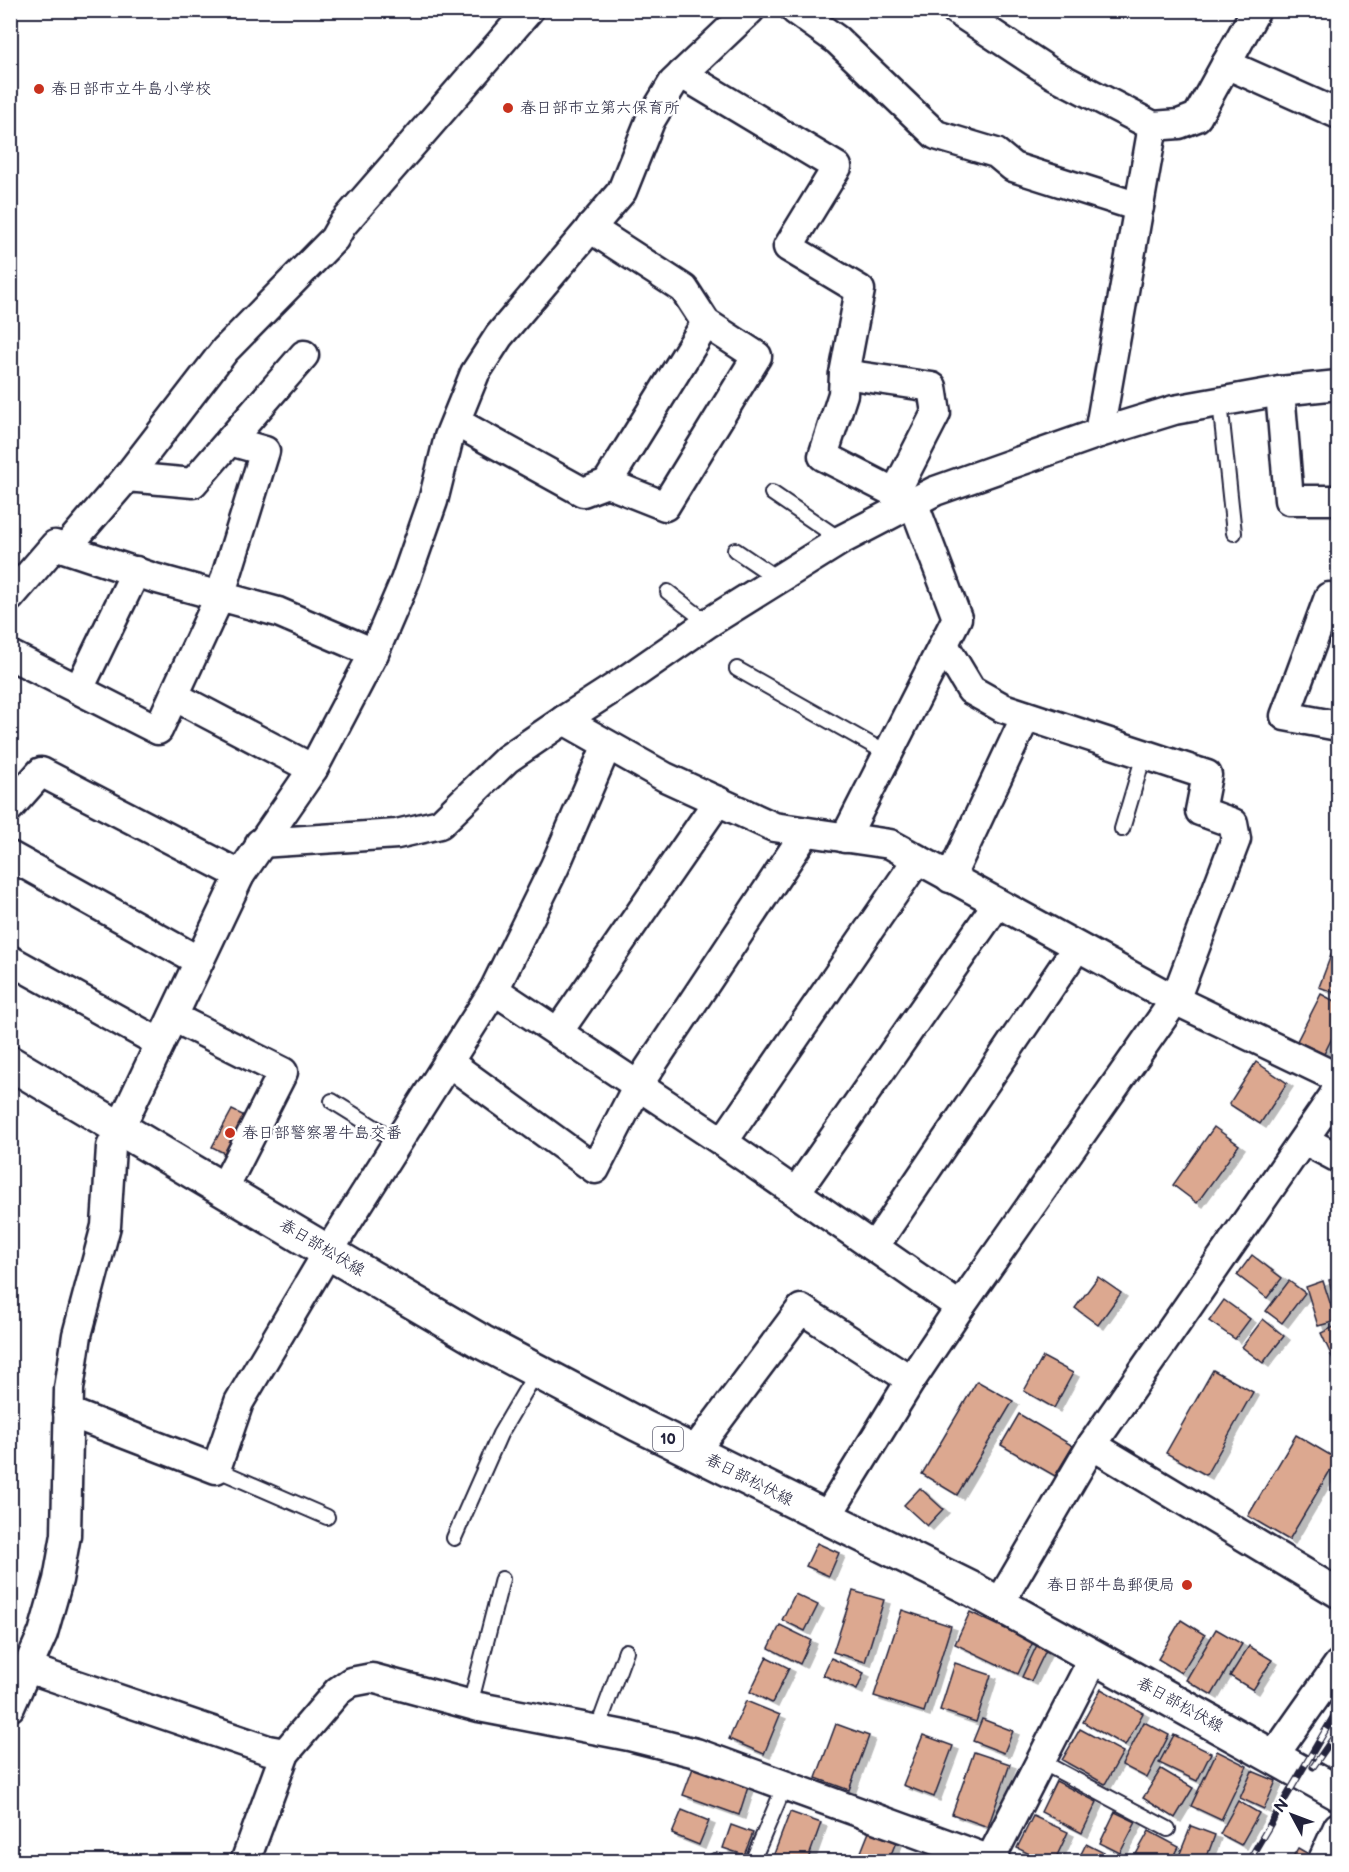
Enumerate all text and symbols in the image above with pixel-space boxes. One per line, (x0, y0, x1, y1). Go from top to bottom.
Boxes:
place label: 春日部市立牛島小学校 (51, 80, 211, 99)
marker: 春日部市立牛島小学校 (32, 82, 46, 96)
place label: 春日部市立第六保育所 (520, 99, 680, 118)
marker: 春日部市立第六保育所 (501, 101, 515, 115)
place label: 春日部警察署牛島交番 (242, 1124, 402, 1143)
marker: 春日部警察署牛島交番 (223, 1126, 237, 1140)
street label: 春日部松伏線 (276, 1215, 368, 1281)
road number: 10 (653, 1427, 683, 1451)
street label: 春日部松伏線 (702, 1450, 796, 1510)
place label: 春日部牛島郵便局 (1047, 1576, 1175, 1595)
marker: 春日部牛島郵便局 (1180, 1578, 1194, 1592)
street label: 春日部松伏線 (1133, 1673, 1227, 1737)
north arrow (1262, 1785, 1322, 1845)
text: N (1271, 1795, 1293, 1817)

